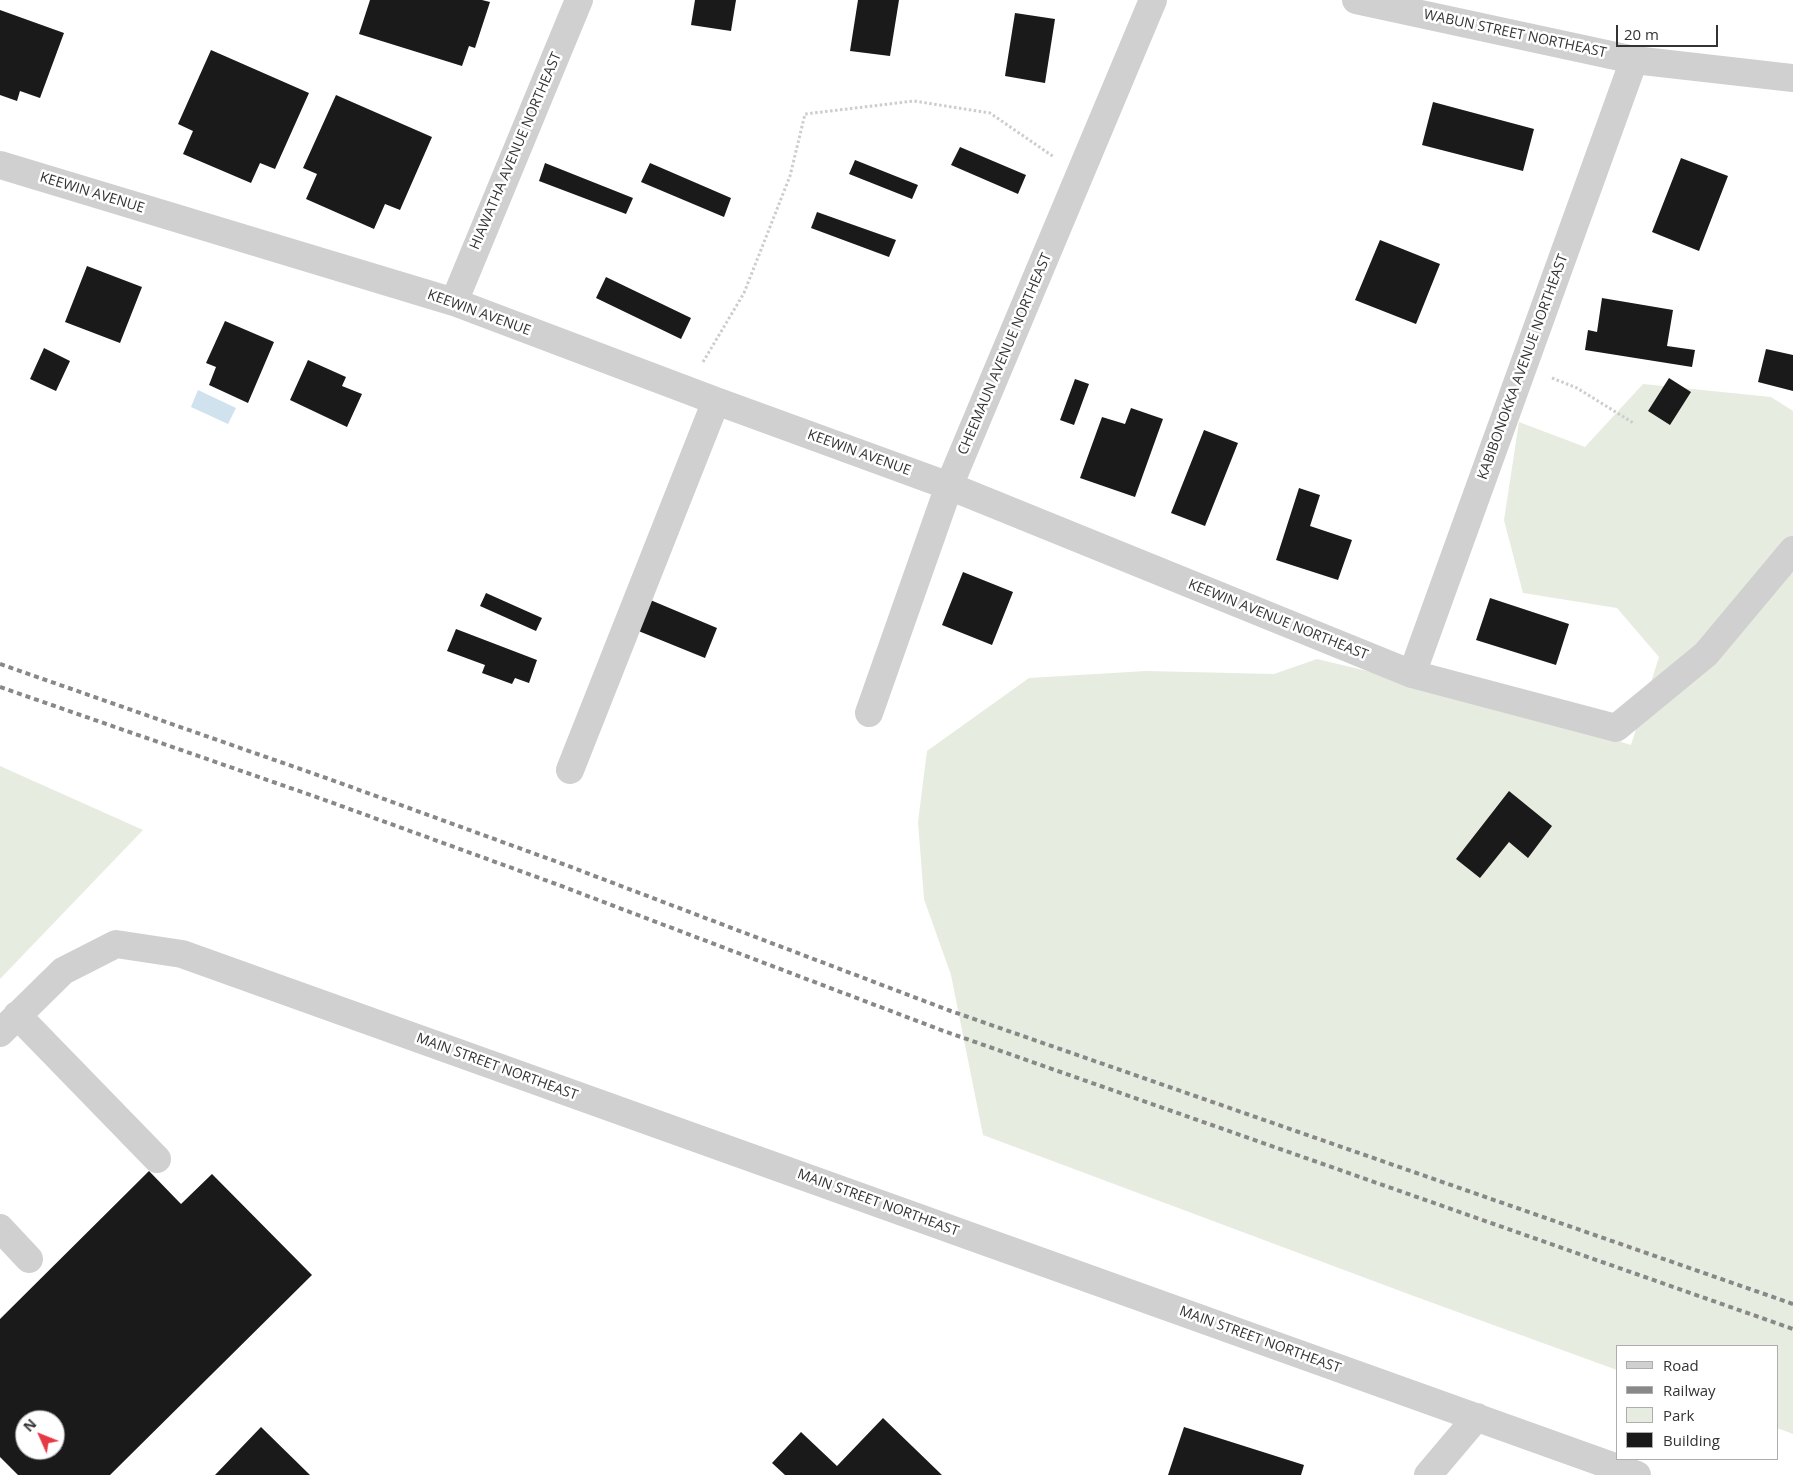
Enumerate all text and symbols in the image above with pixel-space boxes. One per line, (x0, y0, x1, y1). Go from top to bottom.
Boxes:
street label: WABUN STREET NORTHEAST (1422, 6, 1608, 62)
scale bar (1618, 15, 1720, 47)
text: 20 m (1624, 24, 1659, 44)
street label: HIAWATHA AVENUE NORTHEAST (467, 50, 565, 252)
street label: KEEWIN AVENUE (38, 169, 146, 217)
street label: CHEEMAUN AVENUE NORTHEAST (955, 250, 1055, 458)
street label: KABIBONOKKA AVENUE NORTHEAST (1474, 252, 1572, 482)
street label: KEEWIN AVENUE (425, 287, 533, 339)
street label: KEEWIN AVENUE (805, 427, 913, 479)
street label: KEEWIN AVENUE NORTHEAST (1186, 576, 1370, 664)
street label: MAIN STREET NORTHEAST (414, 1030, 580, 1104)
street label: MAIN STREET NORTHEAST (795, 1166, 961, 1240)
street label: MAIN STREET NORTHEAST (1177, 1303, 1343, 1377)
legend (1616, 1345, 1778, 1460)
text: Road (1663, 1355, 1699, 1375)
text: Railway (1663, 1380, 1716, 1400)
text: Park (1663, 1405, 1694, 1425)
north arrow (15, 1410, 65, 1460)
text: N (19, 1414, 40, 1436)
text: Building (1663, 1430, 1720, 1450)

